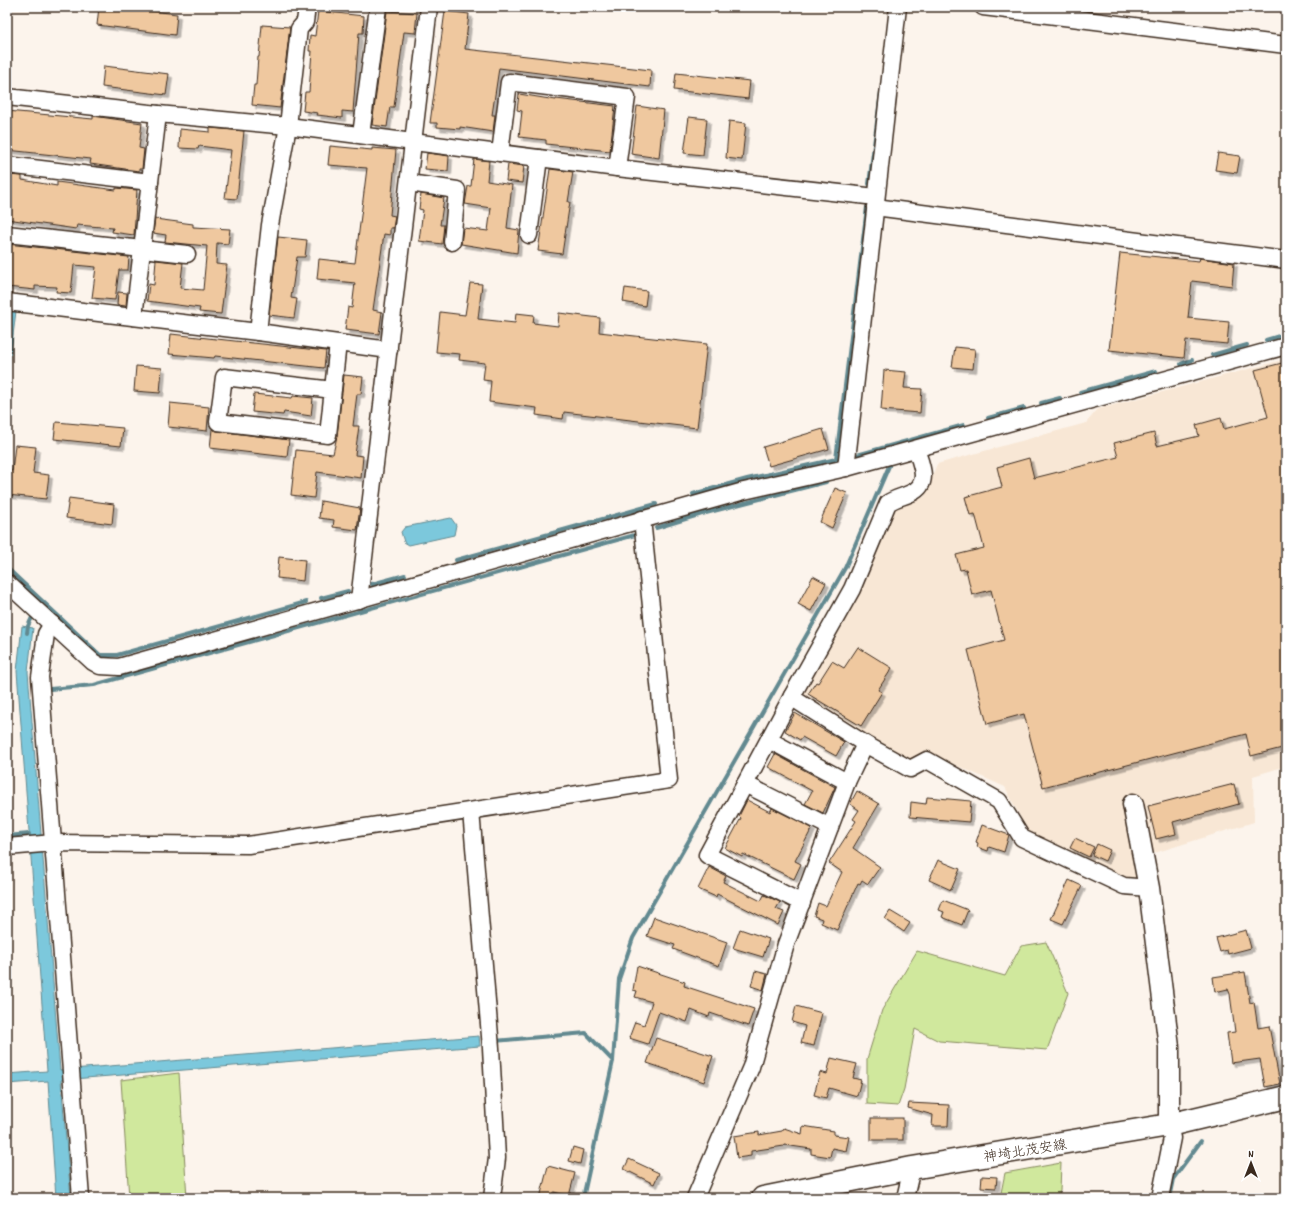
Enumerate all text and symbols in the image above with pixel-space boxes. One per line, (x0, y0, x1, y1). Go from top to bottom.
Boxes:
street label: 神埼北茂安線 (982, 1136, 1068, 1168)
north arrow (1231, 1143, 1271, 1183)
text: N (1248, 1147, 1254, 1163)

